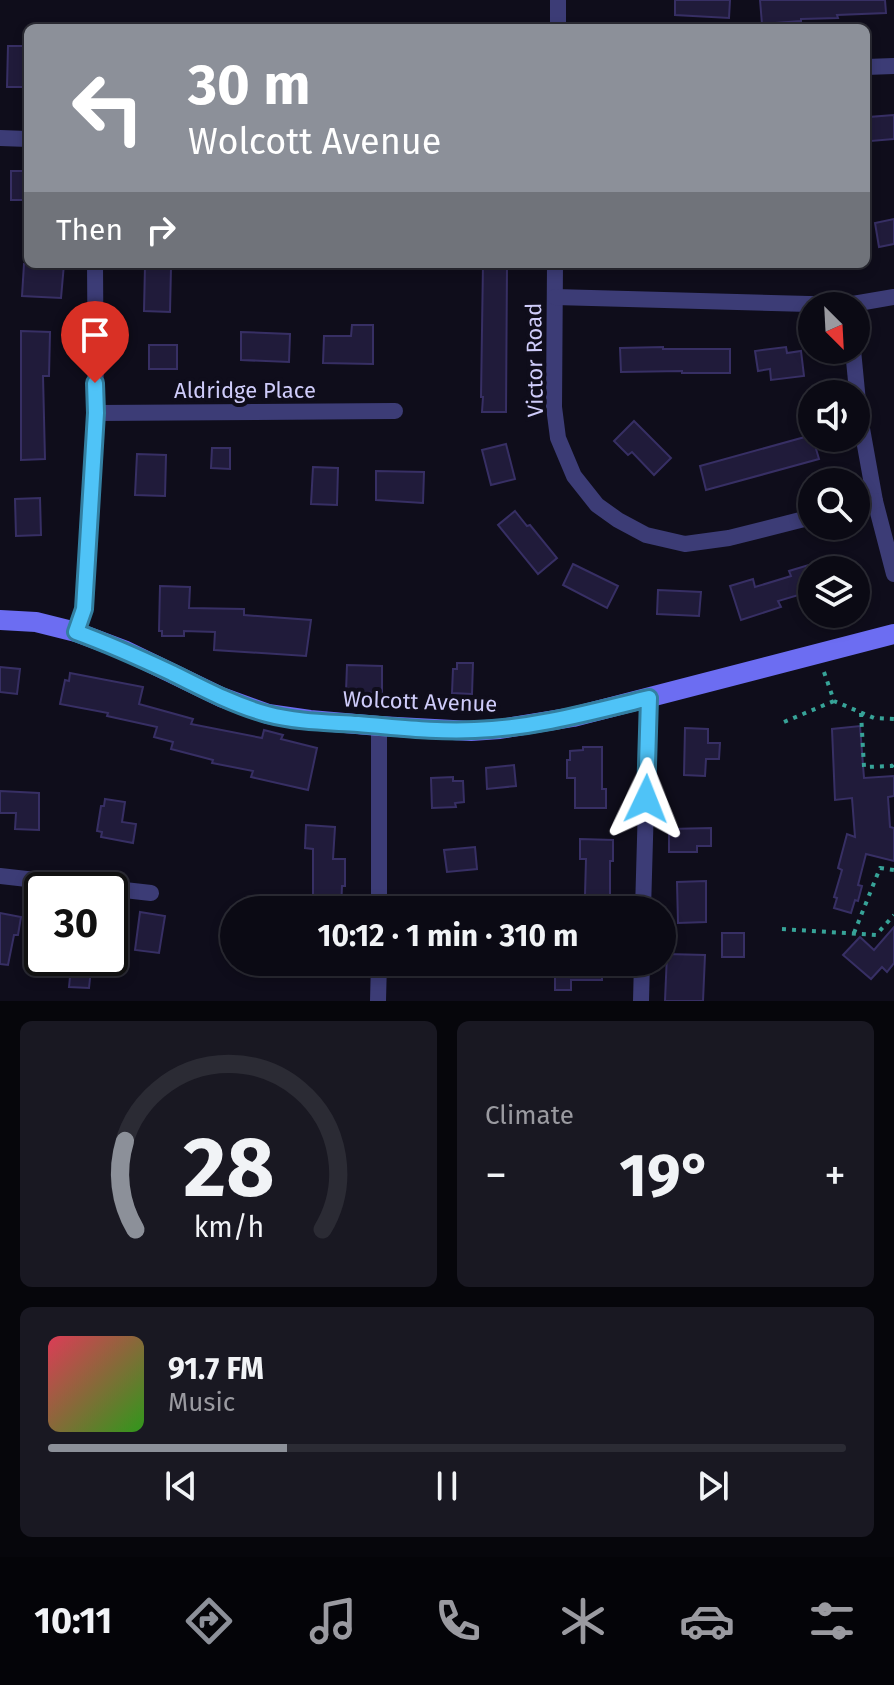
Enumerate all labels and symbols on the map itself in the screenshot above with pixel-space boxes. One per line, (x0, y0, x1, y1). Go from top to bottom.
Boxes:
north arrow (798, 292, 870, 364)
pin (61, 301, 129, 383)
street label: Victor Road (520, 303, 549, 417)
street label: Aldridge Place (174, 377, 316, 404)
street label: Wolcott Avenue (342, 685, 498, 718)
position arrow (604, 757, 688, 841)
speed limit sign: 30 (24, 872, 128, 976)

